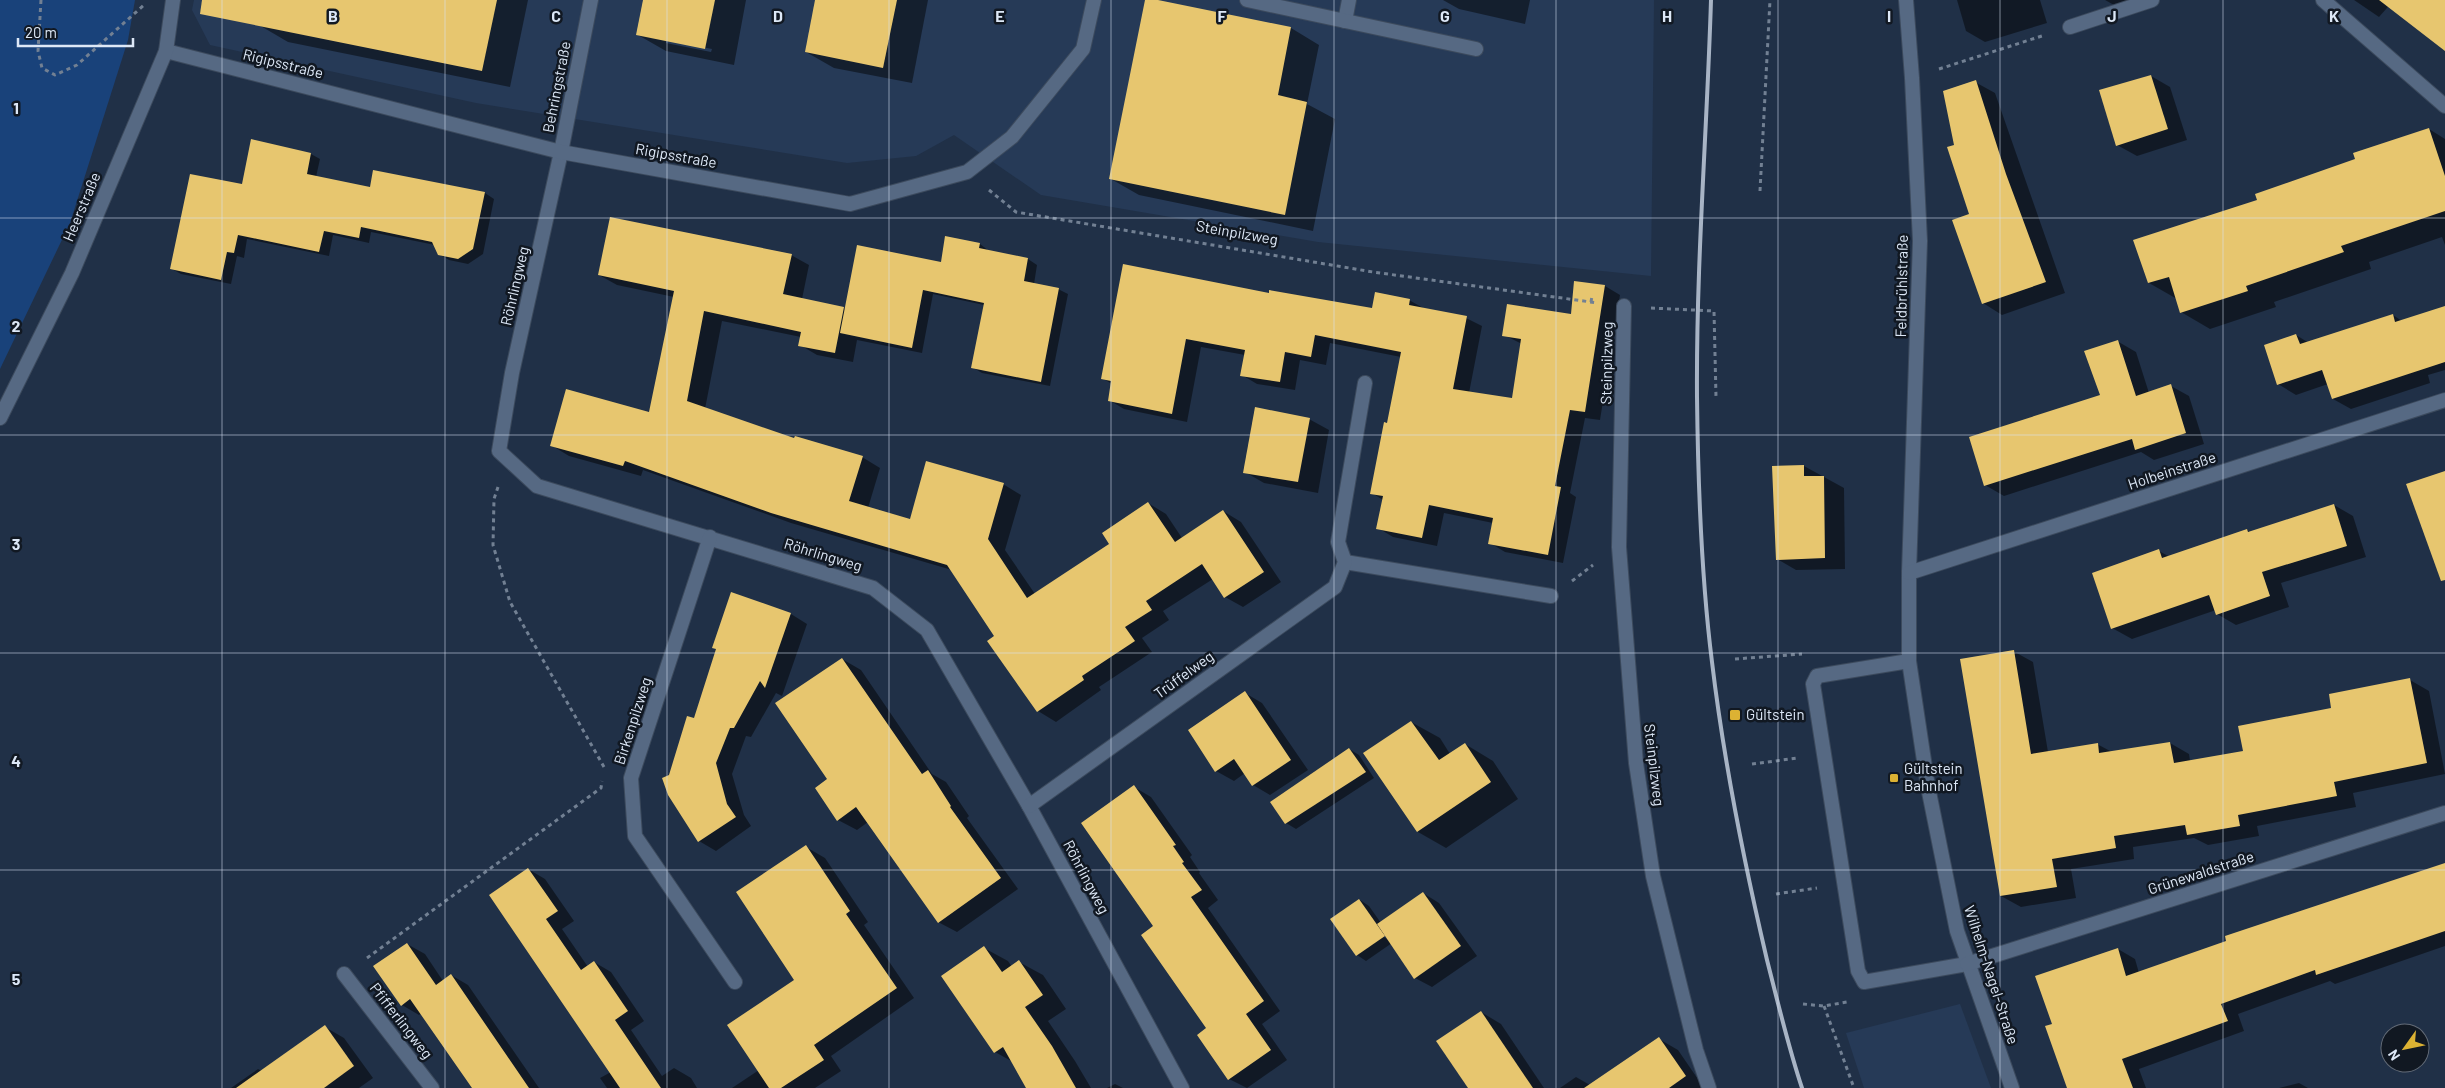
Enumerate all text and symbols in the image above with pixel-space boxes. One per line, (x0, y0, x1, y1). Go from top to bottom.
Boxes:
text: B (328, 6, 338, 25)
text: C (551, 6, 561, 25)
text: D (773, 6, 783, 25)
text: E (995, 6, 1005, 25)
text: F (1218, 6, 1227, 25)
text: G (1440, 6, 1450, 25)
text: H (1662, 6, 1672, 25)
text: I (1887, 6, 1891, 25)
text: J (2107, 6, 2117, 25)
text: K (2329, 6, 2339, 25)
scale bar (18, 15, 132, 47)
text: 20 m (25, 23, 57, 41)
street label: Behringstraße (538, 39, 574, 134)
street label: Rigipsstraße (241, 44, 325, 82)
text: 1 (13, 98, 19, 117)
street label: Rigipsstraße (634, 139, 718, 171)
street label: Heerstraße (58, 169, 104, 244)
street label: Steinpilzweg (1195, 216, 1279, 248)
street label: Feldbrühlstraße (1891, 234, 1911, 338)
street label: Röhrlingweg (496, 244, 532, 327)
text: 2 (12, 316, 21, 335)
street label: Steinpilzweg (1596, 321, 1616, 404)
street label: Holbeinstraße (2125, 447, 2218, 493)
text: 3 (12, 534, 20, 553)
street label: Röhrlingweg (782, 534, 865, 574)
street label: Trüffelweg (1150, 647, 1217, 702)
street label: Birkenpilzweg (609, 675, 655, 767)
place label: Gültstein (1746, 705, 1805, 723)
marker: Gültstein (1728, 708, 1742, 722)
street label: Steinpilzweg (1641, 723, 1669, 807)
text: 4 (11, 751, 21, 770)
place label: Gültstein Bahnhof (1904, 759, 1963, 794)
marker: Gültstein Bahnhof (1888, 772, 1900, 784)
street label: Röhrlingweg (1060, 837, 1114, 916)
street label: Grünewaldstraße (2145, 846, 2256, 898)
street label: Wilhelm-Nagel-Straße (1961, 903, 2023, 1046)
text: 5 (12, 969, 21, 988)
street label: Pfifferlingweg (367, 979, 437, 1062)
north arrow (2380, 1023, 2430, 1073)
text: N (2384, 1047, 2403, 1064)

